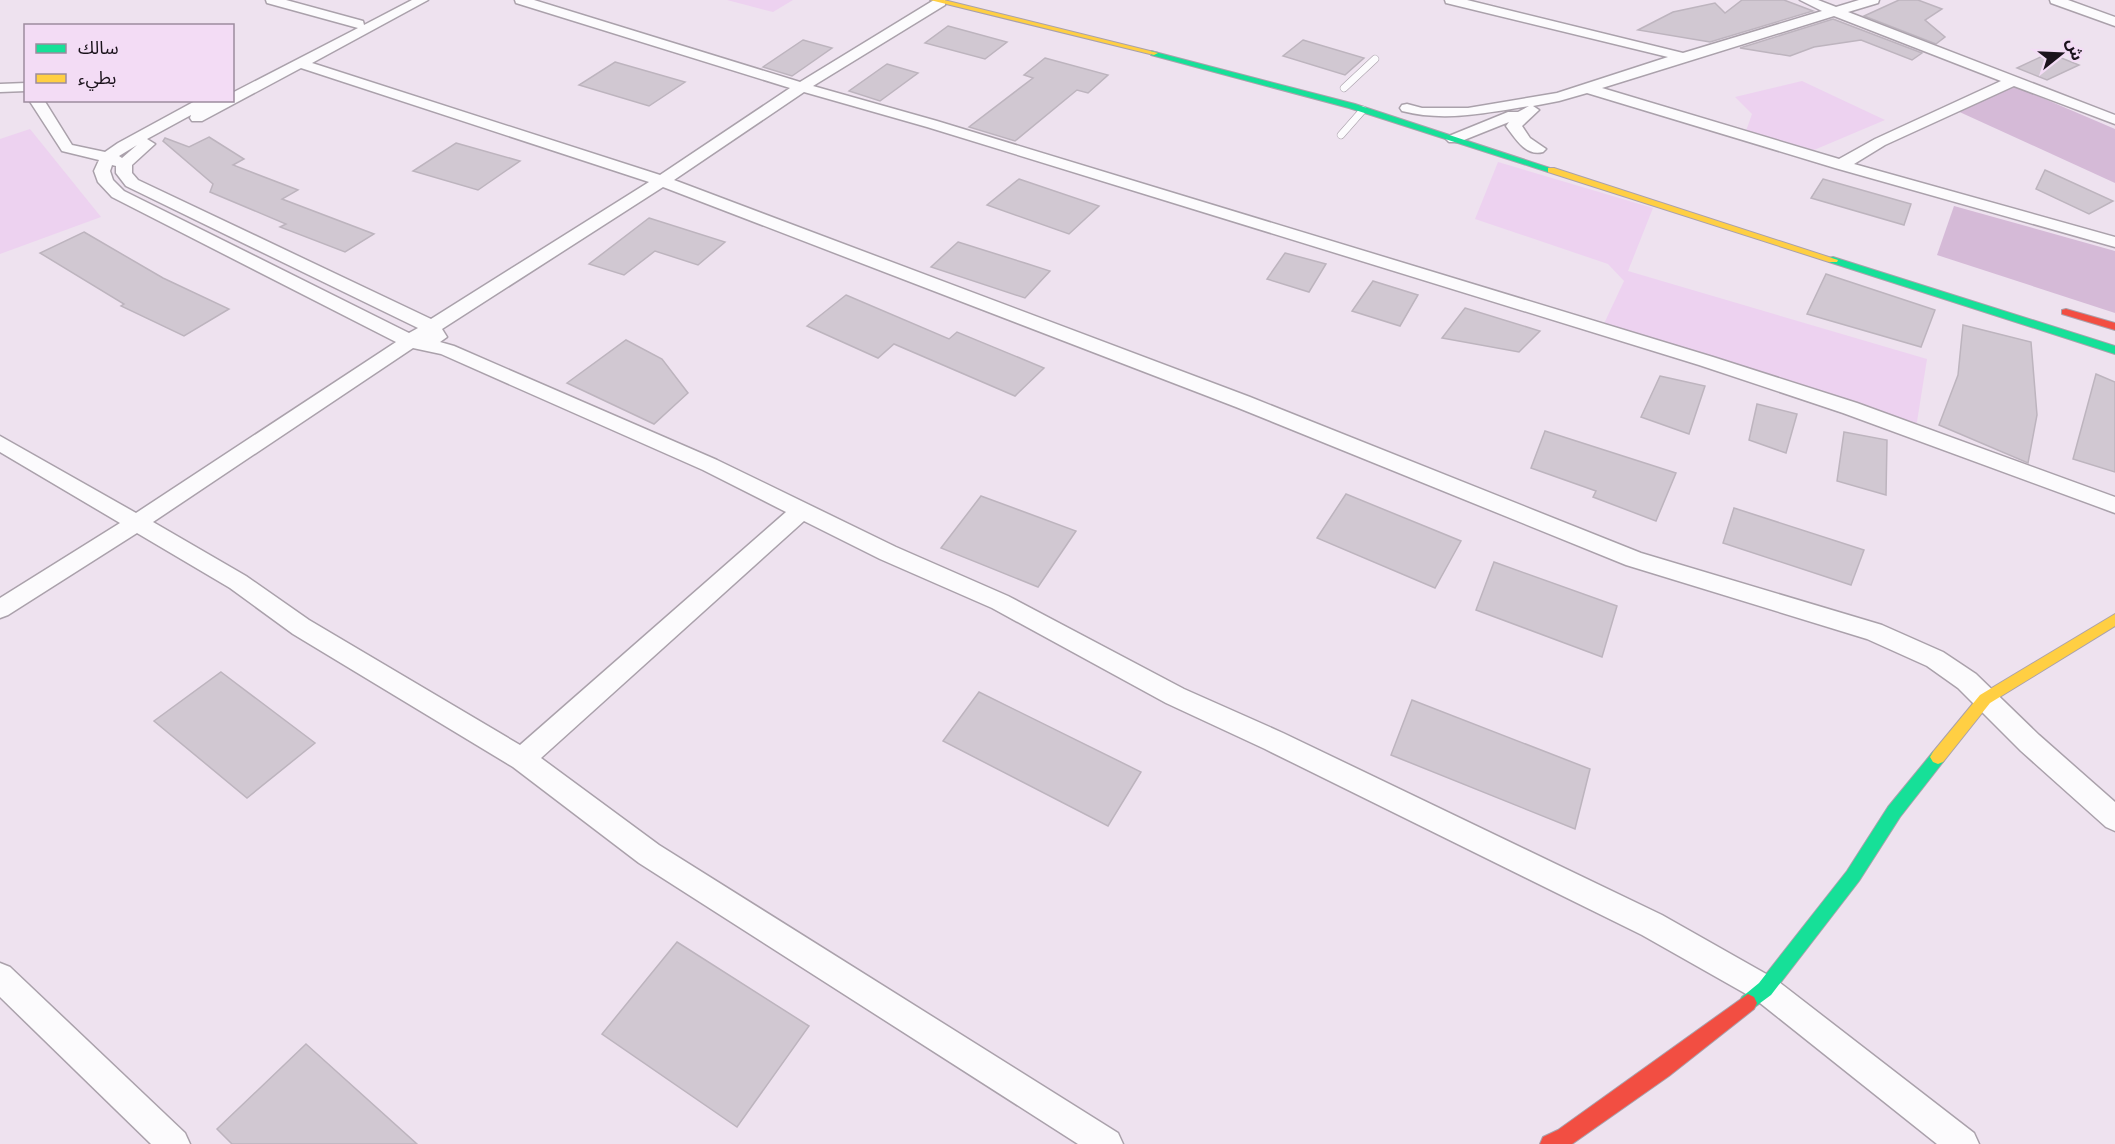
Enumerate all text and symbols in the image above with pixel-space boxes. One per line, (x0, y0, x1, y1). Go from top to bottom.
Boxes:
legend (24, 24, 234, 102)
north arrow (2031, 24, 2091, 84)
text: سالك (78, 35, 119, 59)
text: ش (2061, 36, 2089, 63)
text: بطيء (78, 65, 116, 91)

